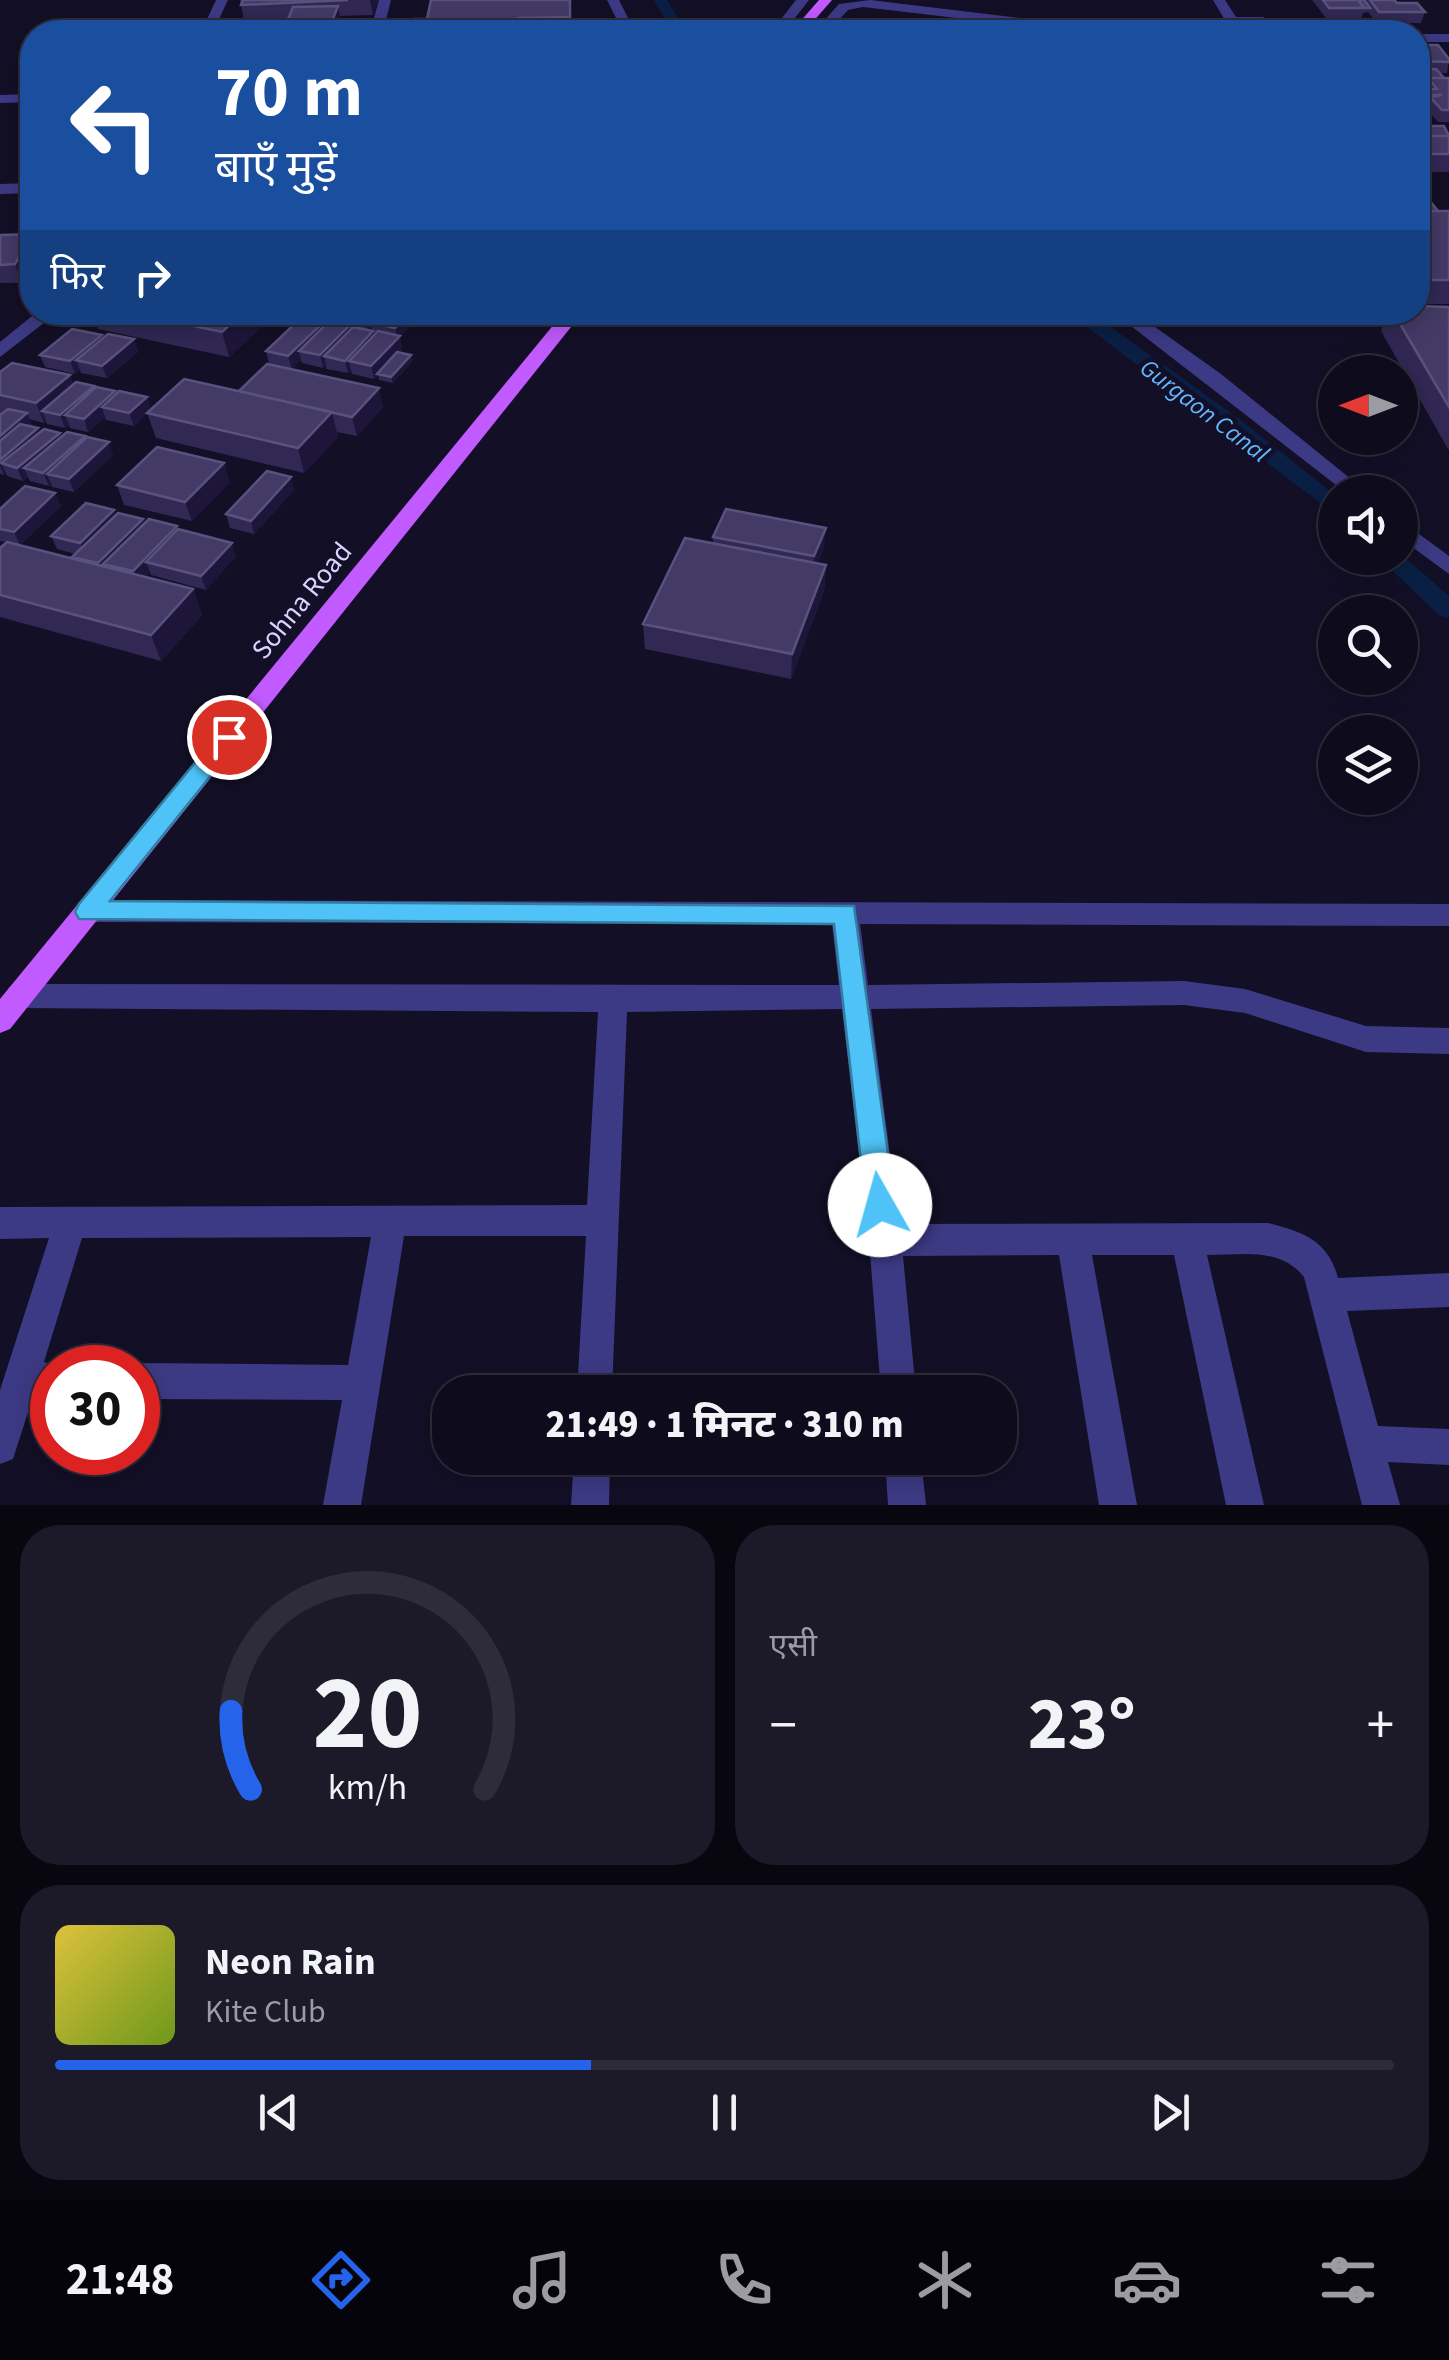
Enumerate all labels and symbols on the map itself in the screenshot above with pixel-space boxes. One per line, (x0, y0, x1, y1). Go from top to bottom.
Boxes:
water label: Gurgaon Canal (1132, 350, 1277, 472)
north arrow (1318, 355, 1418, 455)
street label: Sohna Road (242, 533, 362, 668)
pin (187, 695, 272, 780)
position arrow (828, 1153, 932, 1257)
speed limit sign: 30 (30, 1345, 160, 1475)

